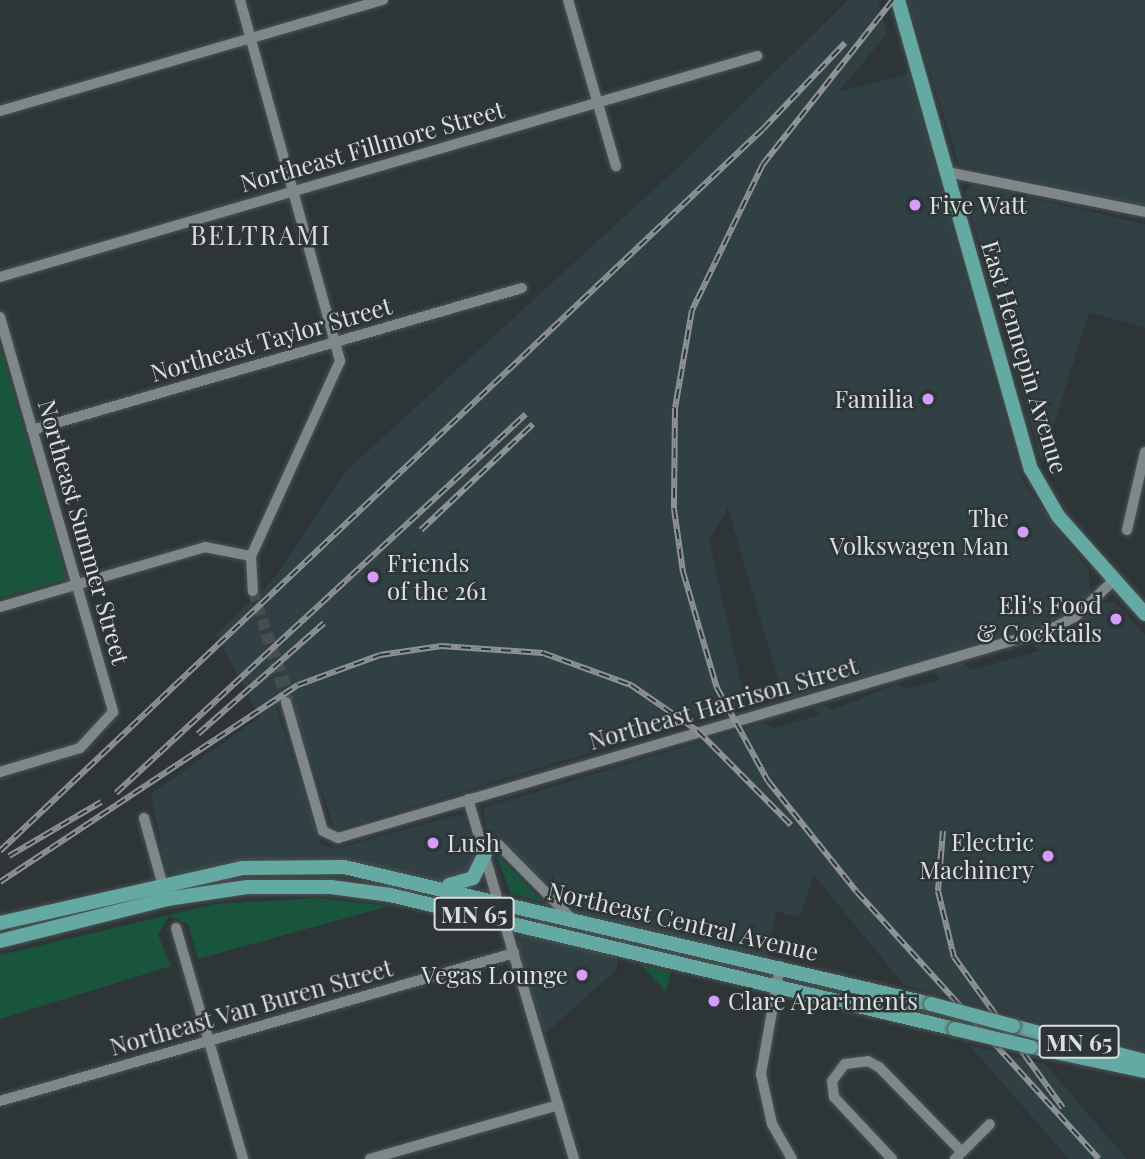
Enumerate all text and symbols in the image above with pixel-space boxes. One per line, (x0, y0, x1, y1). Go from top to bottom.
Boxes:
street label: Northeast Fillmore Street (236, 94, 508, 198)
place label: Five Watt (929, 191, 1028, 219)
marker: Five Watt (907, 197, 923, 213)
district label: BELTRAMI (191, 219, 331, 251)
street label: East Hennepin Avenue (976, 237, 1074, 477)
street label: Northeast Taylor Street (146, 291, 396, 387)
place label: Familia (835, 385, 914, 413)
marker: Familia (920, 391, 936, 407)
street label: Northeast Summer Street (32, 396, 136, 668)
place label: The Volkswagen Man (829, 504, 1009, 560)
marker: The Volkswagen Man (1015, 524, 1031, 540)
place label: Friends of the 261 (387, 549, 488, 605)
marker: Friends of the 261 (365, 569, 381, 585)
place label: Eli's Food & Cocktails (976, 591, 1102, 647)
marker: Eli's Food & Cocktails (1108, 611, 1124, 627)
street label: Northeast Harrison Street (585, 651, 861, 755)
place label: Electric Machinery (919, 828, 1034, 884)
place label: Lush (447, 829, 500, 857)
marker: Lush (425, 835, 441, 851)
marker: Electric Machinery (1040, 848, 1056, 864)
street label: Northeast Central Avenue (544, 876, 822, 966)
road number: MN 65 (432, 894, 516, 934)
street label: Northeast Van Buren Street (106, 953, 396, 1061)
place label: Vegas Lounge (421, 961, 568, 989)
marker: Vegas Lounge (574, 967, 590, 983)
place label: Clare Apartments (728, 987, 919, 1015)
marker: Clare Apartments (706, 993, 722, 1009)
road number: MN 65 (1037, 1023, 1121, 1062)

